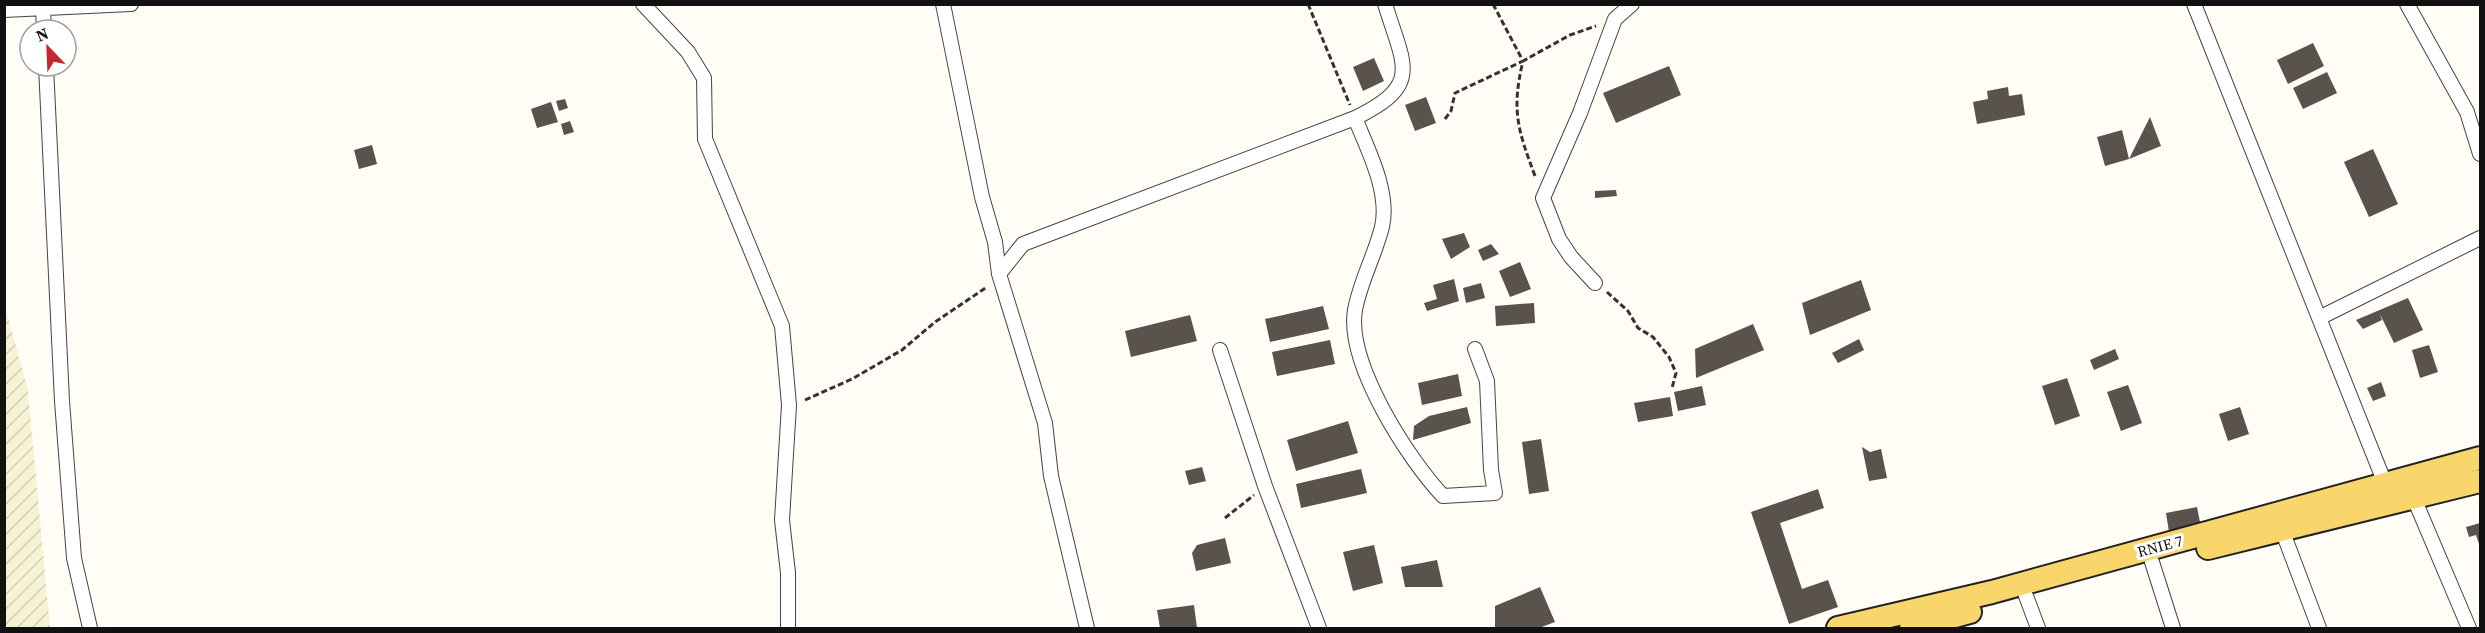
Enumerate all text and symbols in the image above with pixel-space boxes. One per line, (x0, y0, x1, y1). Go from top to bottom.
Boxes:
north arrow (18, 18, 78, 78)
text: N (32, 22, 52, 47)
street label: RNIE 7 (2135, 530, 2185, 562)

